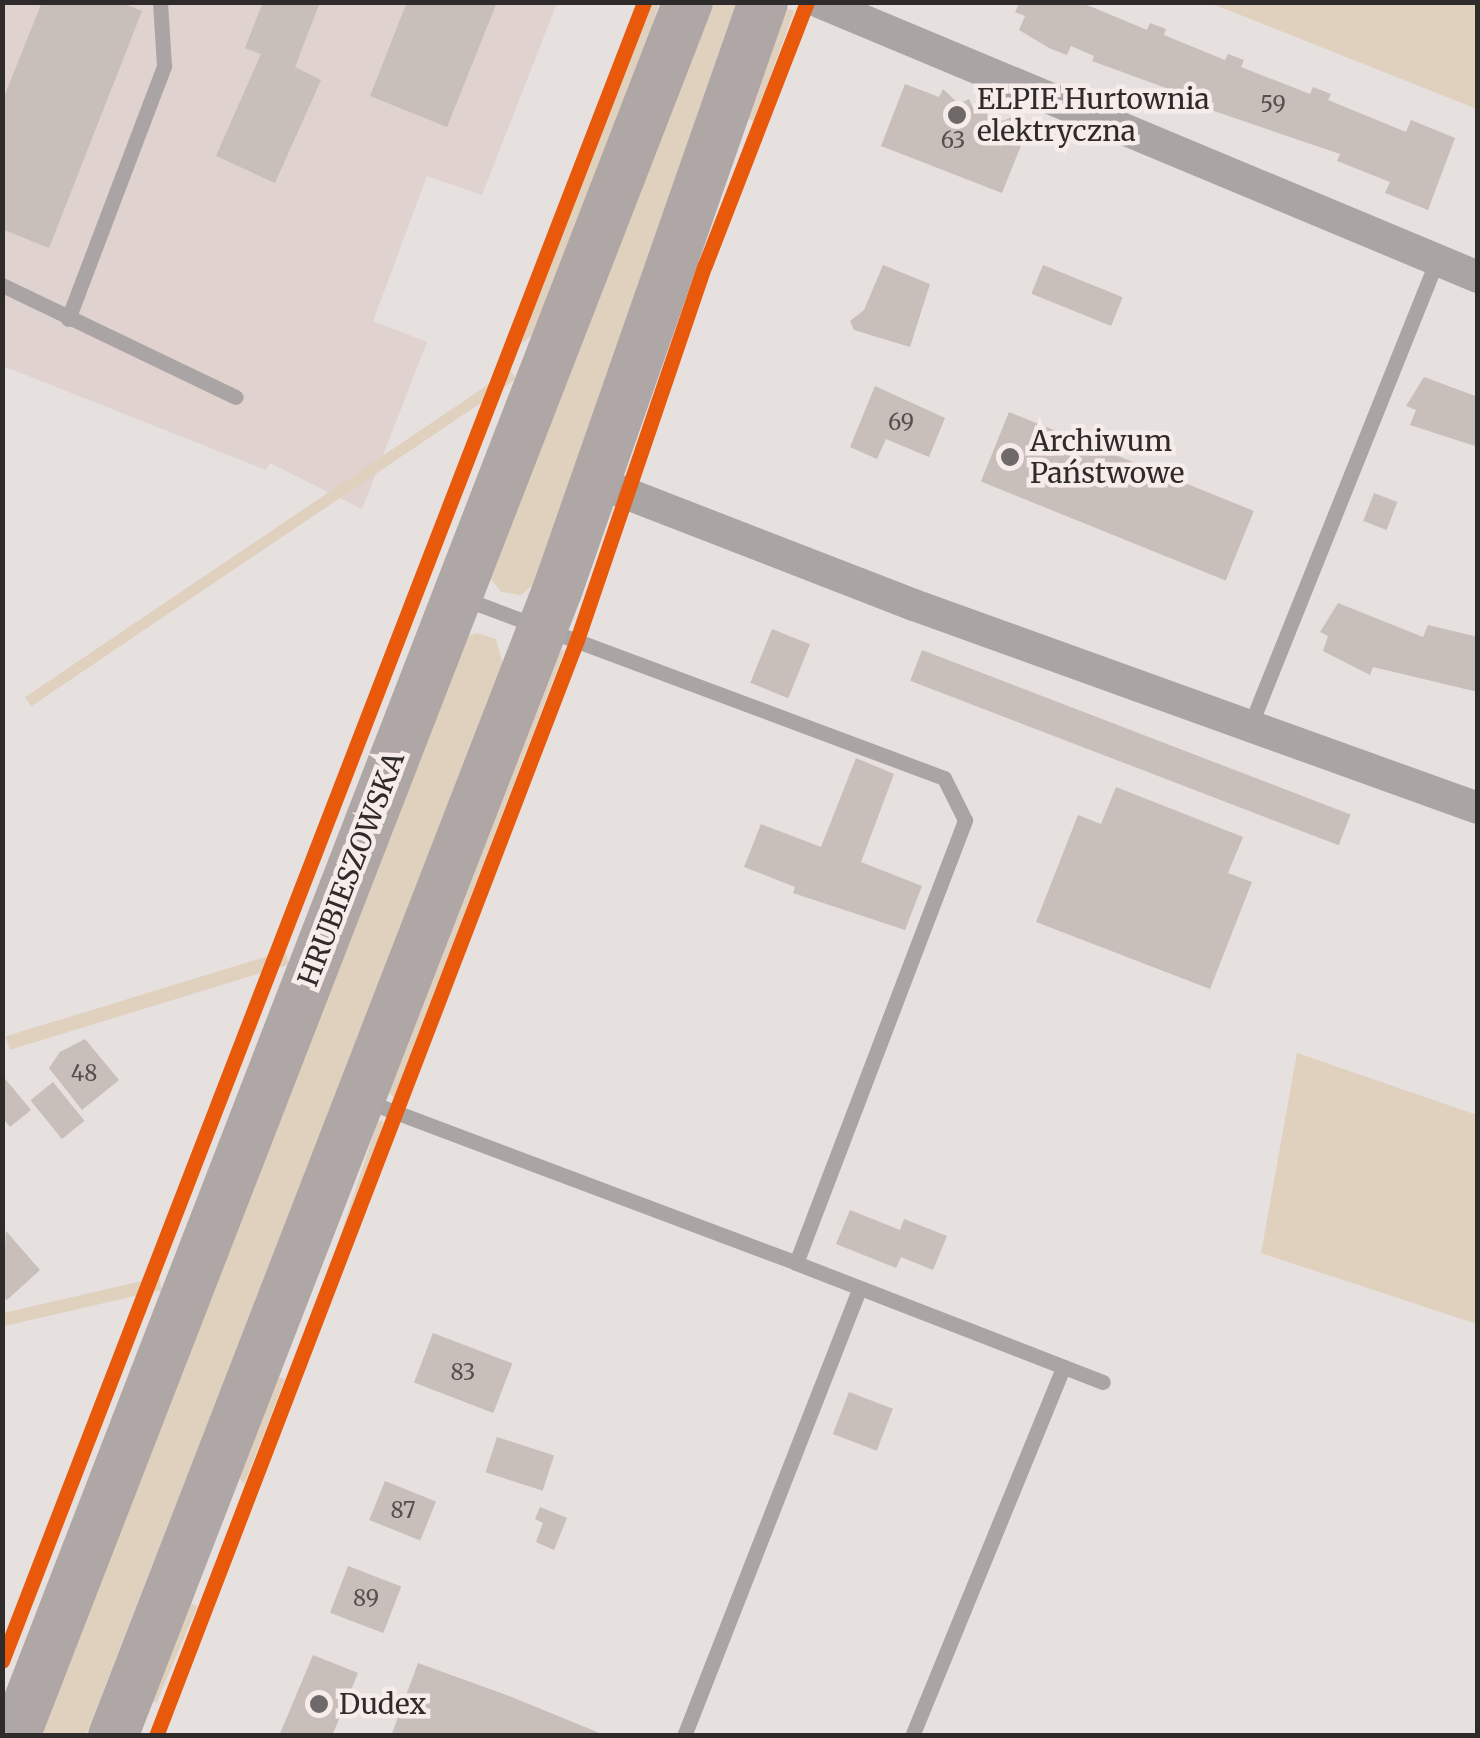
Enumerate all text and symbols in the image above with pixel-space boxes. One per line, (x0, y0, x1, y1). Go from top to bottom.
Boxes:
place label: ELPIE Hurtownia elektryczna (977, 82, 1210, 148)
house number: 59 (1260, 92, 1286, 118)
marker: ELPIE Hurtownia elektryczna (946, 104, 968, 126)
house number: 63 (941, 128, 965, 154)
house number: 69 (888, 410, 914, 436)
place label: Archiwum Państwowe (1030, 424, 1184, 490)
marker: Archiwum Państwowe (999, 446, 1021, 468)
street label: HRUBIESZOWSKA (291, 747, 411, 991)
house number: 48 (71, 1061, 97, 1087)
house number: 83 (451, 1360, 475, 1386)
house number: 87 (390, 1498, 416, 1524)
house number: 89 (353, 1586, 379, 1612)
place label: Dudex (339, 1687, 426, 1721)
marker: Dudex (308, 1693, 330, 1715)

